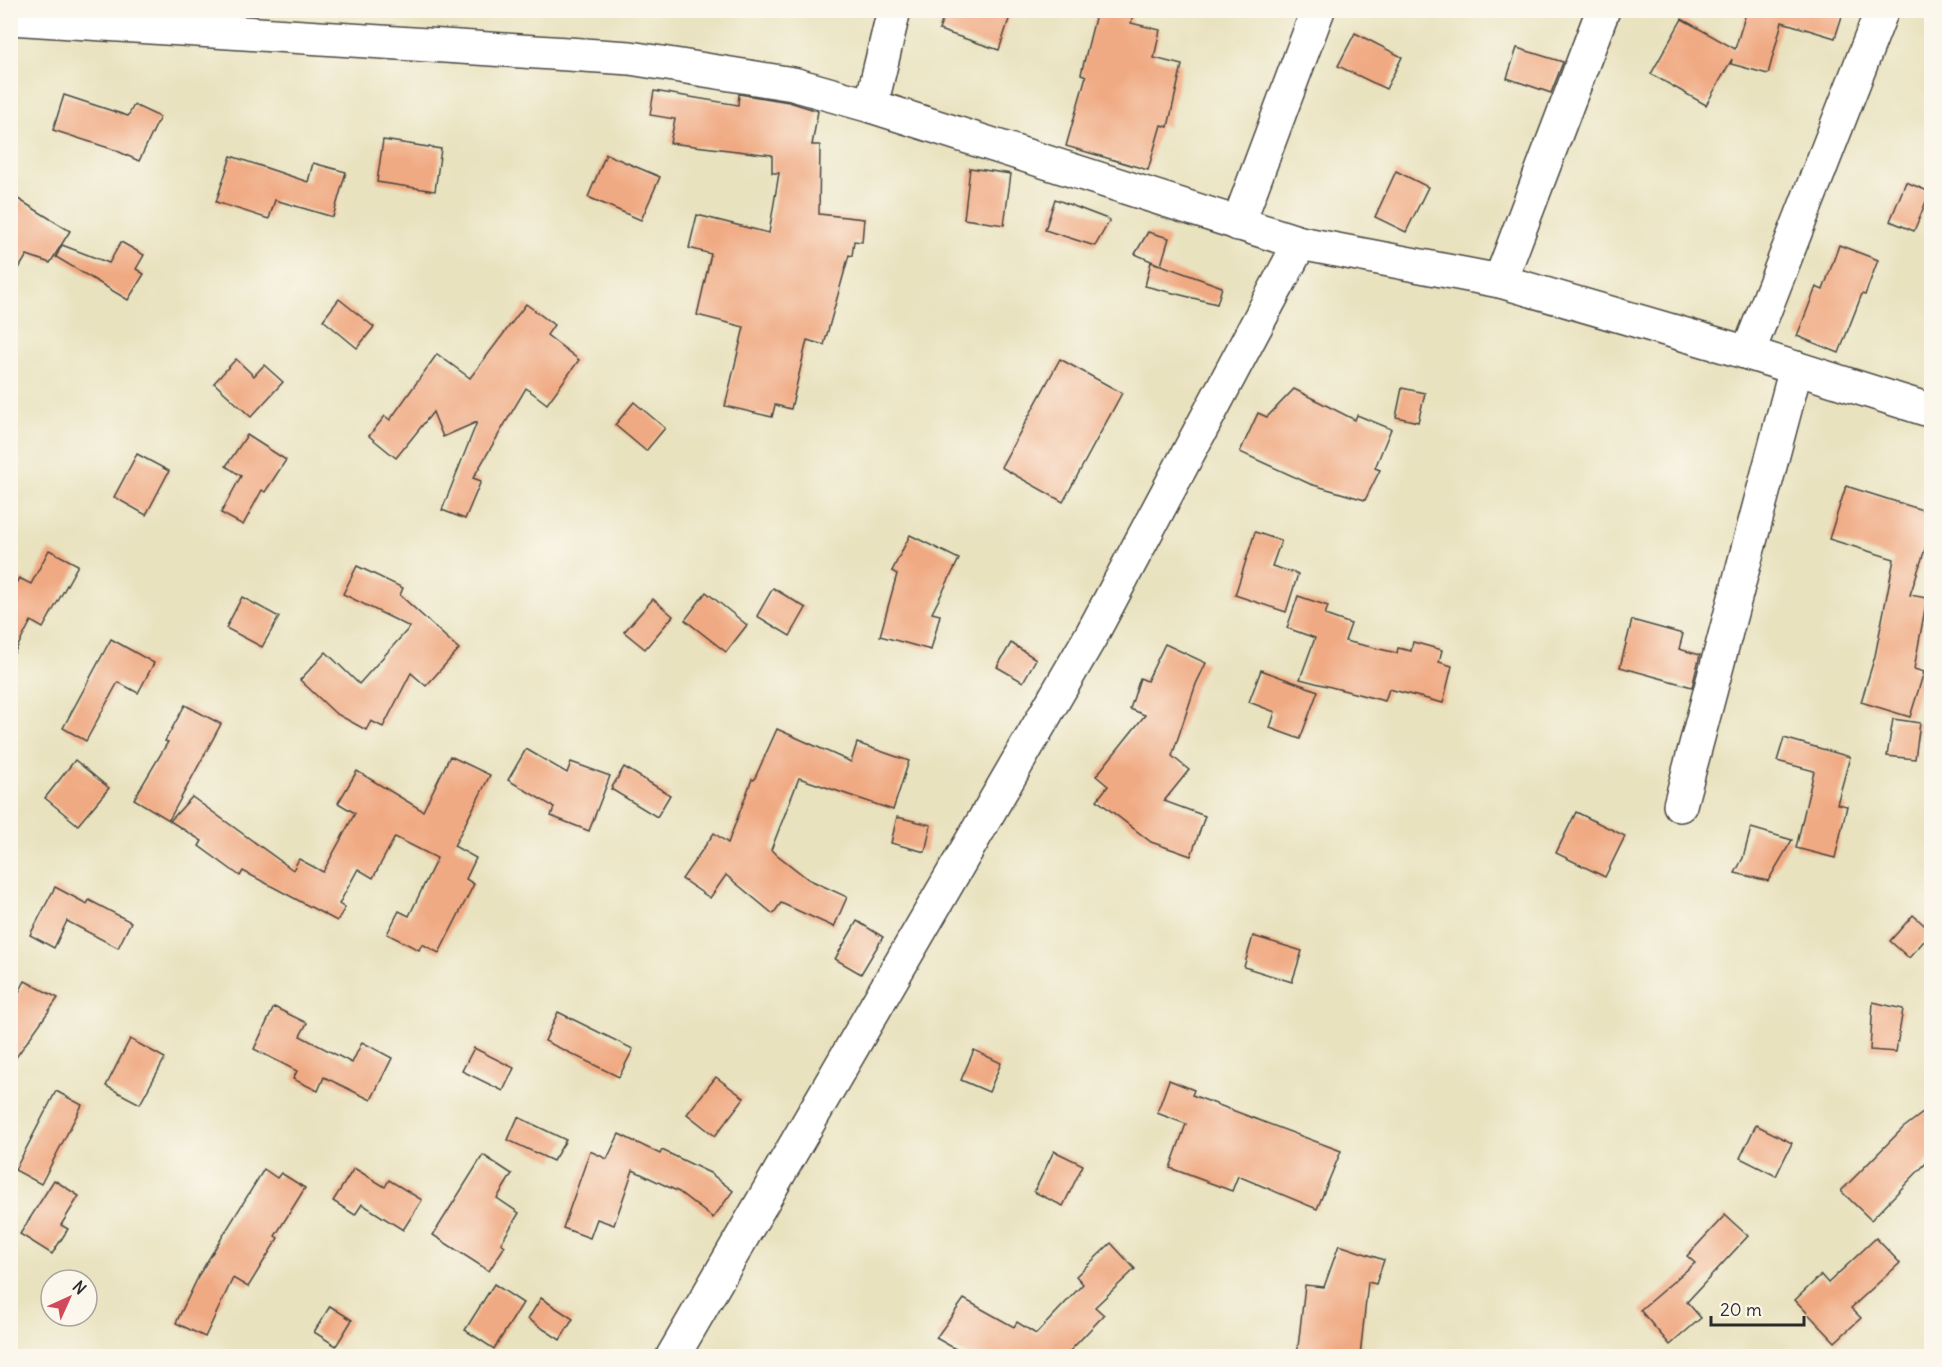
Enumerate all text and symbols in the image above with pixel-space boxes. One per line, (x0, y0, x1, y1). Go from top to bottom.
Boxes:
north arrow (39, 1268, 99, 1328)
text: N (69, 1276, 91, 1298)
scale bar (1711, 1289, 1804, 1327)
text: 20 m (1720, 1298, 1762, 1321)

